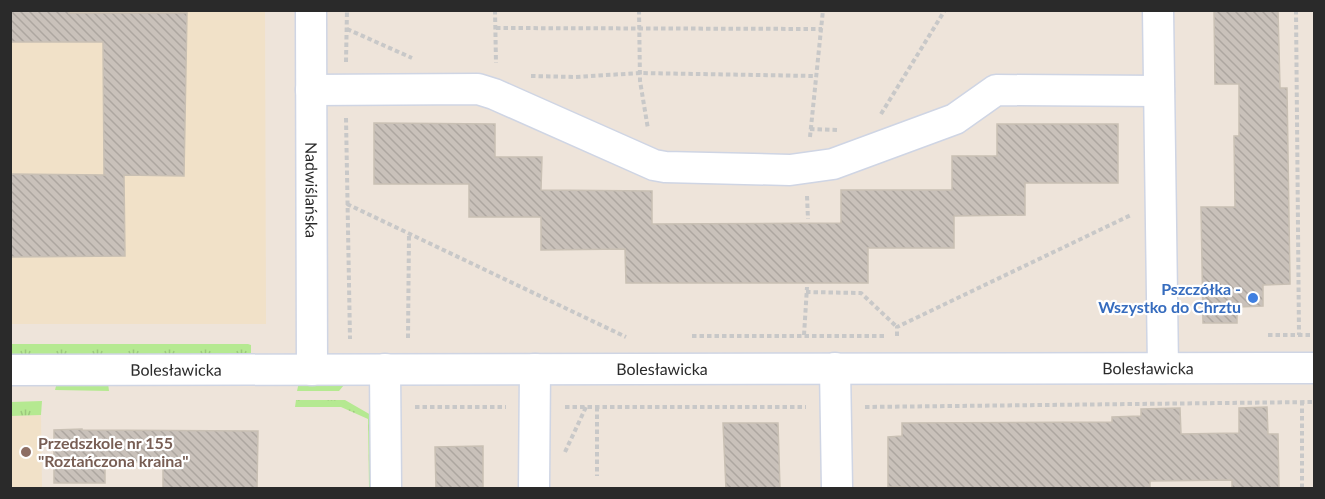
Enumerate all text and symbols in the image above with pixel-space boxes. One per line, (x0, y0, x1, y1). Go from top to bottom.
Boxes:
street label: Nadwiślańska (302, 142, 322, 238)
place label: Pszczółka - Wszystko do Chrztu (1098, 279, 1241, 316)
marker: Pszczółka - Wszystko do Chrztu (1246, 291, 1260, 305)
street label: Bolesławicka (1102, 358, 1194, 377)
street label: Bolesławicka (616, 359, 708, 378)
street label: Bolesławicka (130, 360, 222, 379)
place label: Przedszkole nr 155 "Roztańczona kraina" (38, 433, 189, 470)
marker: Przedszkole nr 155 "Roztańczona kraina" (19, 445, 33, 459)

